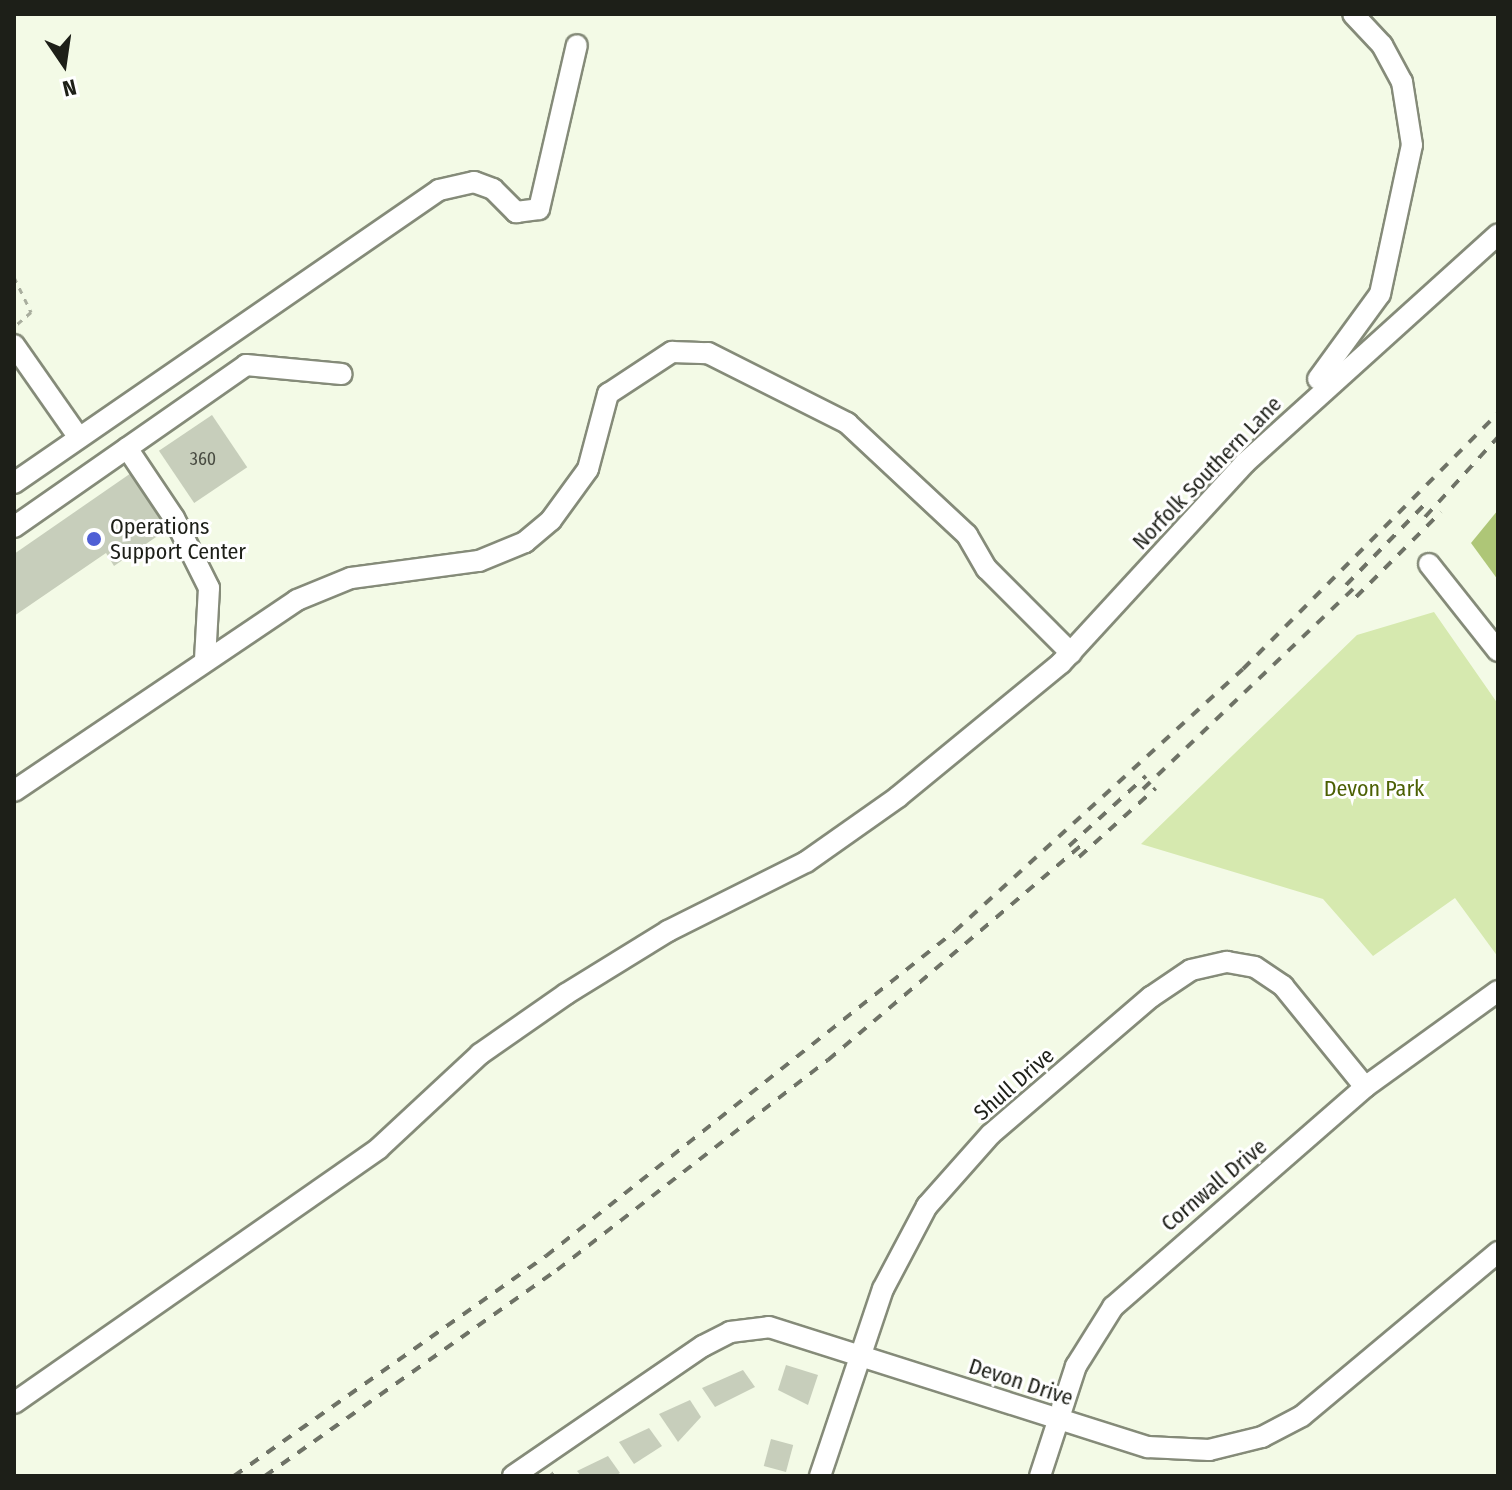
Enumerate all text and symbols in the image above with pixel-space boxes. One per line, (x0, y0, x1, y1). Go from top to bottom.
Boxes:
north arrow (24, 24, 104, 104)
text: N (60, 73, 79, 103)
street label: Norfolk Southern Lane (1127, 391, 1287, 555)
house number: 360 (190, 448, 216, 470)
place label: Operations Support Center (110, 513, 246, 564)
marker: Operations Support Center (85, 530, 103, 548)
park label: Devon Park (1324, 776, 1424, 802)
street label: Shull Drive (969, 1042, 1059, 1126)
street label: Cornwall Drive (1156, 1133, 1272, 1237)
street label: Devon Drive (965, 1353, 1077, 1411)

